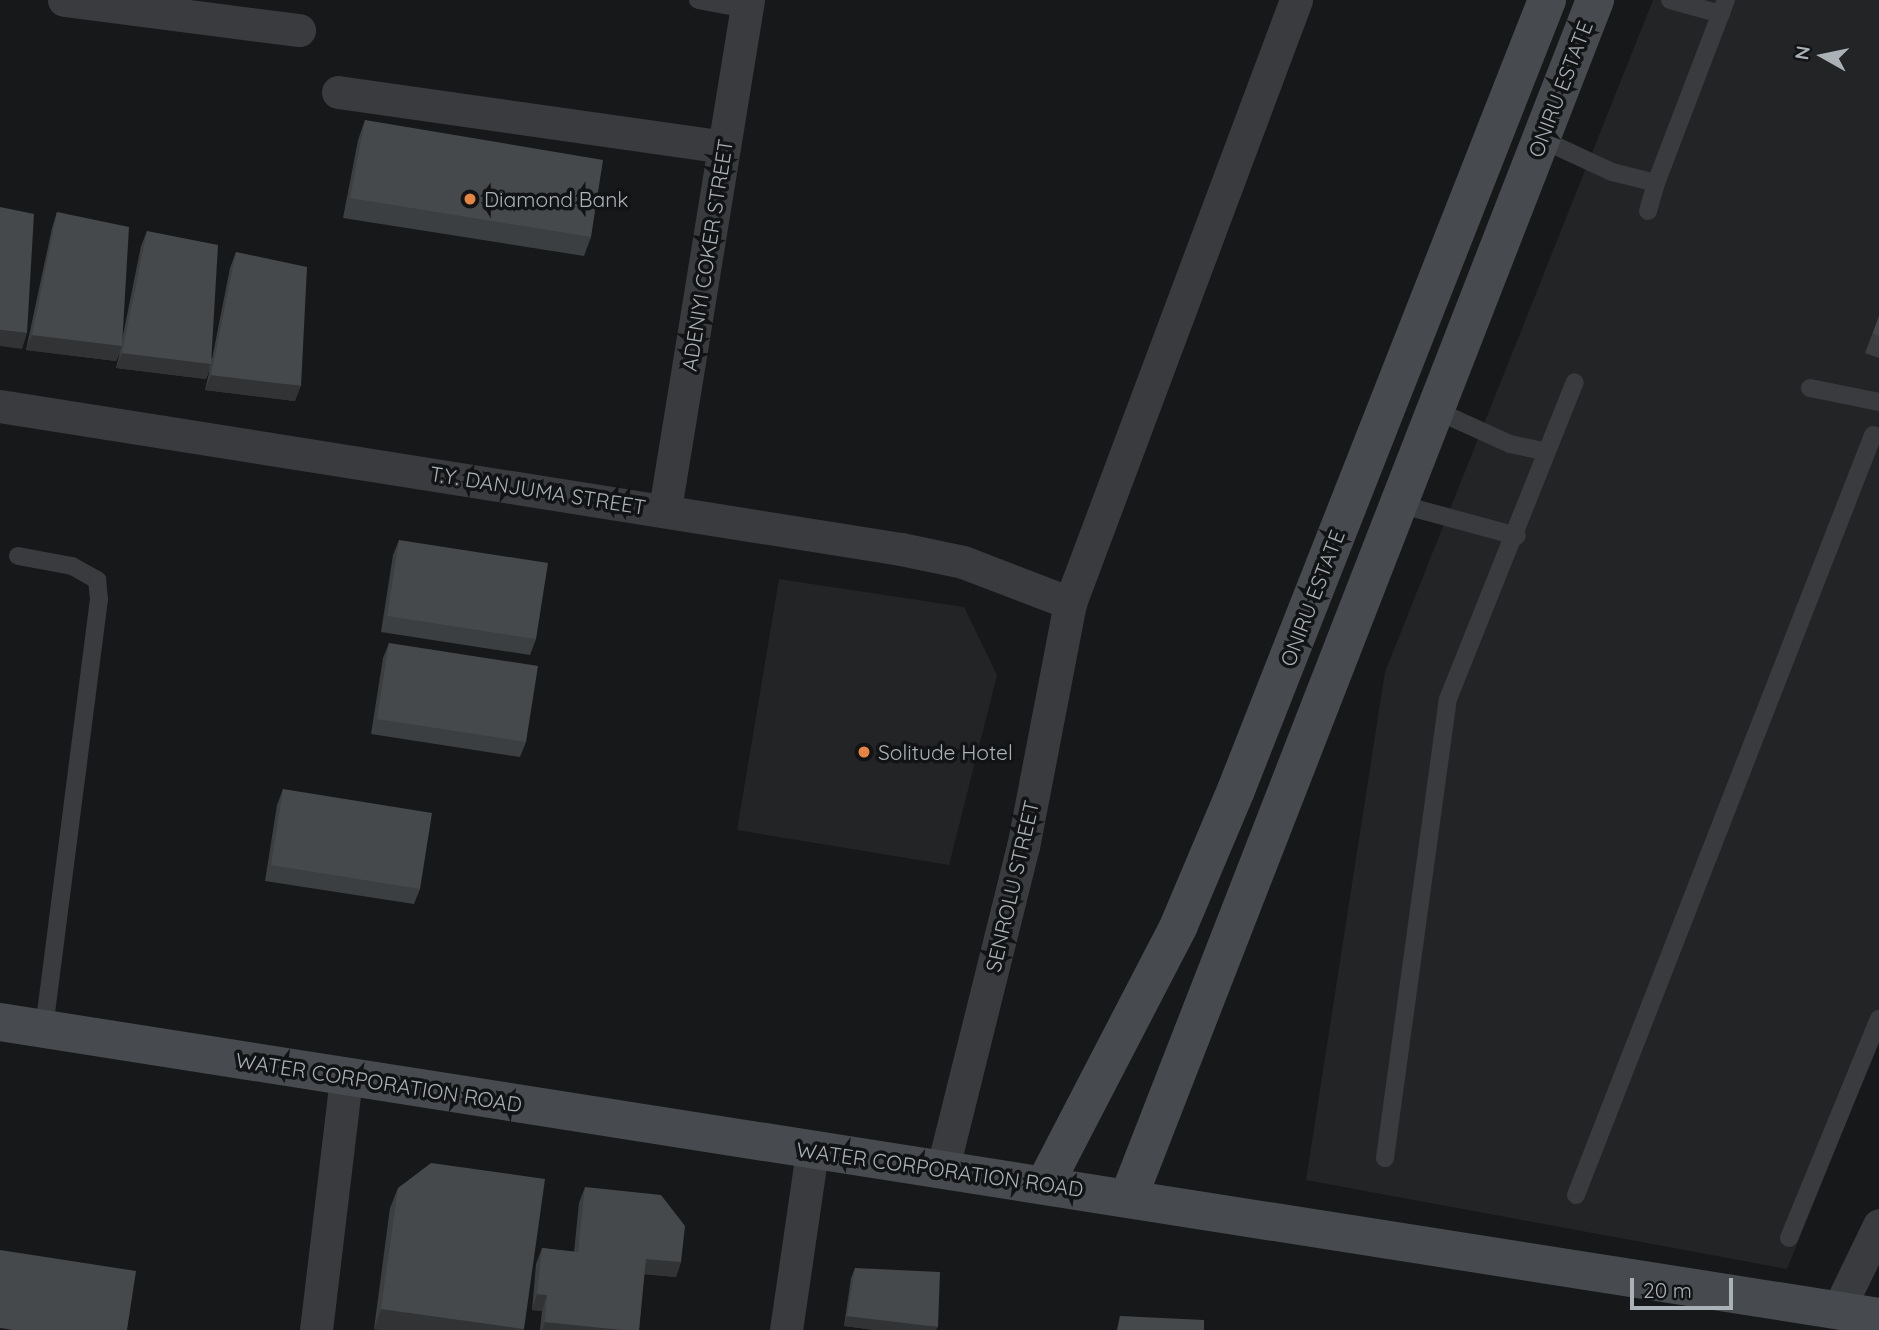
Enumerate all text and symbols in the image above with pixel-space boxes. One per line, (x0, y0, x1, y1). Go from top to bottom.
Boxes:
street label: ONIRU ESTATE (1522, 17, 1598, 161)
north arrow (1788, 21, 1858, 91)
text: N (1789, 44, 1815, 61)
street label: ADENIYI COKER STREET (676, 137, 738, 373)
place label: Diamond Bank (484, 186, 629, 212)
marker: Diamond Bank (462, 191, 478, 207)
street label: T.Y. DANJUMA STREET (428, 460, 648, 520)
street label: ONIRU ESTATE (1274, 526, 1350, 670)
place label: Solitude Hotel (878, 739, 1013, 765)
marker: Solitude Hotel (856, 744, 872, 760)
street label: SENROLU STREET (980, 798, 1044, 974)
street label: WATER CORPORATION ROAD (234, 1047, 524, 1117)
street label: WATER CORPORATION ROAD (795, 1136, 1085, 1202)
scale bar (1634, 1264, 1737, 1308)
text: 20 m (1643, 1277, 1692, 1303)

